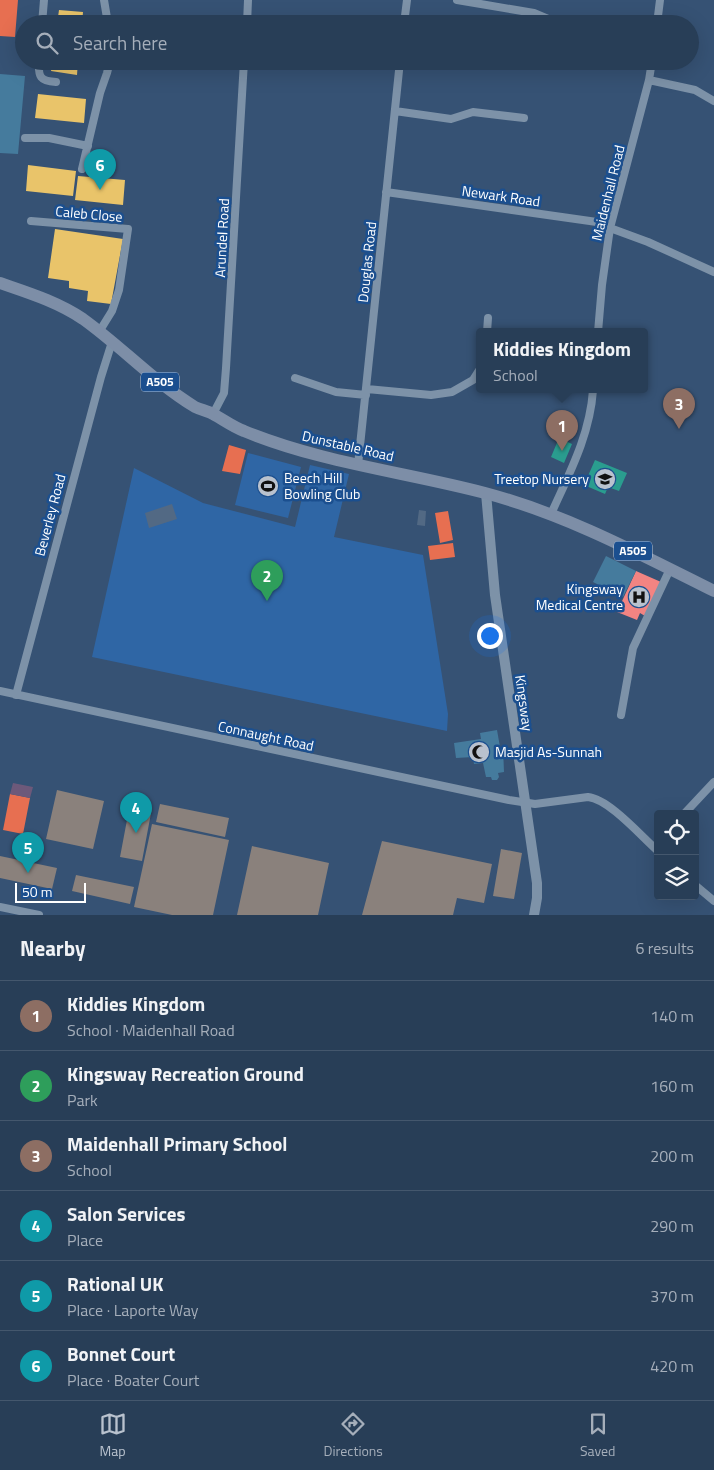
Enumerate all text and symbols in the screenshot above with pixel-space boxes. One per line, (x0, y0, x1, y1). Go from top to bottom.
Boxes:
search box (15, 15, 699, 70)
text: Search here (73, 28, 167, 57)
icon: search (33, 29, 61, 57)
street label: Maidenhall Road (585, 143, 630, 243)
pin: 6 (84, 149, 116, 190)
street label: Newark Road (461, 180, 542, 211)
street label: Arundel Road (209, 198, 234, 278)
street label: Caleb Close (55, 200, 123, 227)
street label: Douglas Road (352, 220, 381, 303)
popup (476, 328, 648, 393)
text: Kiddies Kingdom (493, 334, 631, 363)
text: School (493, 363, 538, 387)
road number: A505 (141, 372, 179, 392)
pin: 3 (663, 388, 695, 429)
pin: 1 (546, 410, 578, 451)
street label: Dunstable Road (300, 425, 396, 466)
place label: Beech Hill Bowling Club (284, 467, 360, 504)
school or university icon: Treetop Nursery (593, 467, 617, 491)
place label: Treetop Nursery (494, 468, 589, 489)
street label: Beverley Road (28, 471, 71, 558)
sports icon: Beech Hill Bowling Club (256, 474, 280, 498)
road number: A505 (614, 542, 652, 560)
pin: 2 (251, 560, 283, 601)
place label: Kingsway Medical Centre (536, 578, 623, 615)
hospital icon: Kingsway Medical Centre (627, 585, 651, 609)
your location (477, 623, 503, 649)
street label: Kingsway (510, 673, 539, 733)
street label: Connaught Road (216, 715, 316, 756)
mosque icon: Masjid As-Sunnah (467, 740, 491, 764)
place label: Masjid As-Sunnah (495, 741, 602, 762)
pin: 4 (120, 792, 152, 833)
map controls (654, 810, 699, 900)
button: locate (654, 810, 699, 855)
pin: 5 (12, 832, 44, 873)
button: layers (654, 855, 699, 900)
scale bar (15, 880, 86, 903)
text: 50 m (22, 881, 52, 902)
text: Nearby (20, 932, 85, 964)
text: 6 results (635, 936, 694, 960)
text: Kiddies Kingdom (67, 989, 205, 1018)
text: 1 (32, 1004, 40, 1028)
text: 140 m (650, 1004, 694, 1028)
text: School · Maidenhall Road (67, 1018, 235, 1042)
text: Kingsway Recreation Ground (67, 1059, 304, 1088)
text: 2 (32, 1074, 40, 1098)
text: 160 m (650, 1074, 694, 1098)
text: Park (67, 1088, 98, 1112)
text: Maidenhall Primary School (67, 1129, 287, 1158)
text: 3 (32, 1144, 40, 1168)
text: 200 m (650, 1144, 694, 1168)
text: School (67, 1158, 112, 1182)
text: Salon Services (67, 1199, 185, 1228)
text: 4 (32, 1214, 40, 1238)
text: 290 m (650, 1214, 694, 1238)
text: Place (67, 1228, 103, 1252)
text: Rational UK (67, 1269, 164, 1298)
text: 5 (32, 1284, 40, 1308)
text: 370 m (650, 1284, 694, 1308)
text: Place · Laporte Way (67, 1298, 199, 1322)
text: Bonnet Court (67, 1339, 175, 1368)
text: 6 (32, 1354, 40, 1378)
text: 420 m (650, 1354, 694, 1378)
text: Place · Boater Court (67, 1368, 199, 1392)
tab: Map (99, 1410, 127, 1461)
tab: Directions (324, 1410, 383, 1461)
tab: Saved (580, 1410, 616, 1461)

